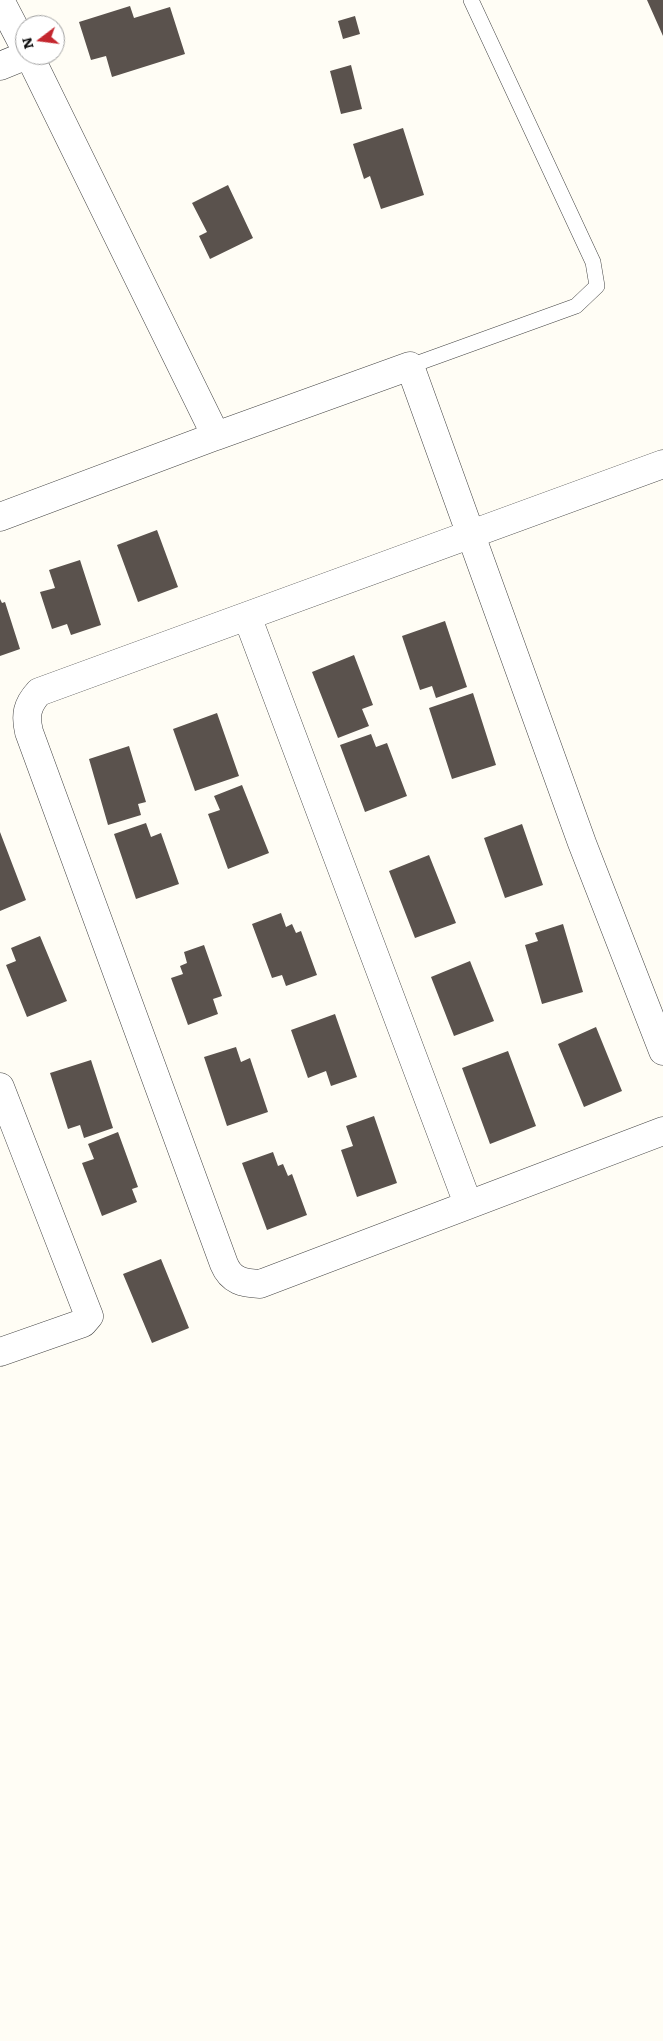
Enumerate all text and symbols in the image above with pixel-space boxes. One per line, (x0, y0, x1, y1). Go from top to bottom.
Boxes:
north arrow (15, 15, 65, 65)
text: N (15, 35, 38, 52)

